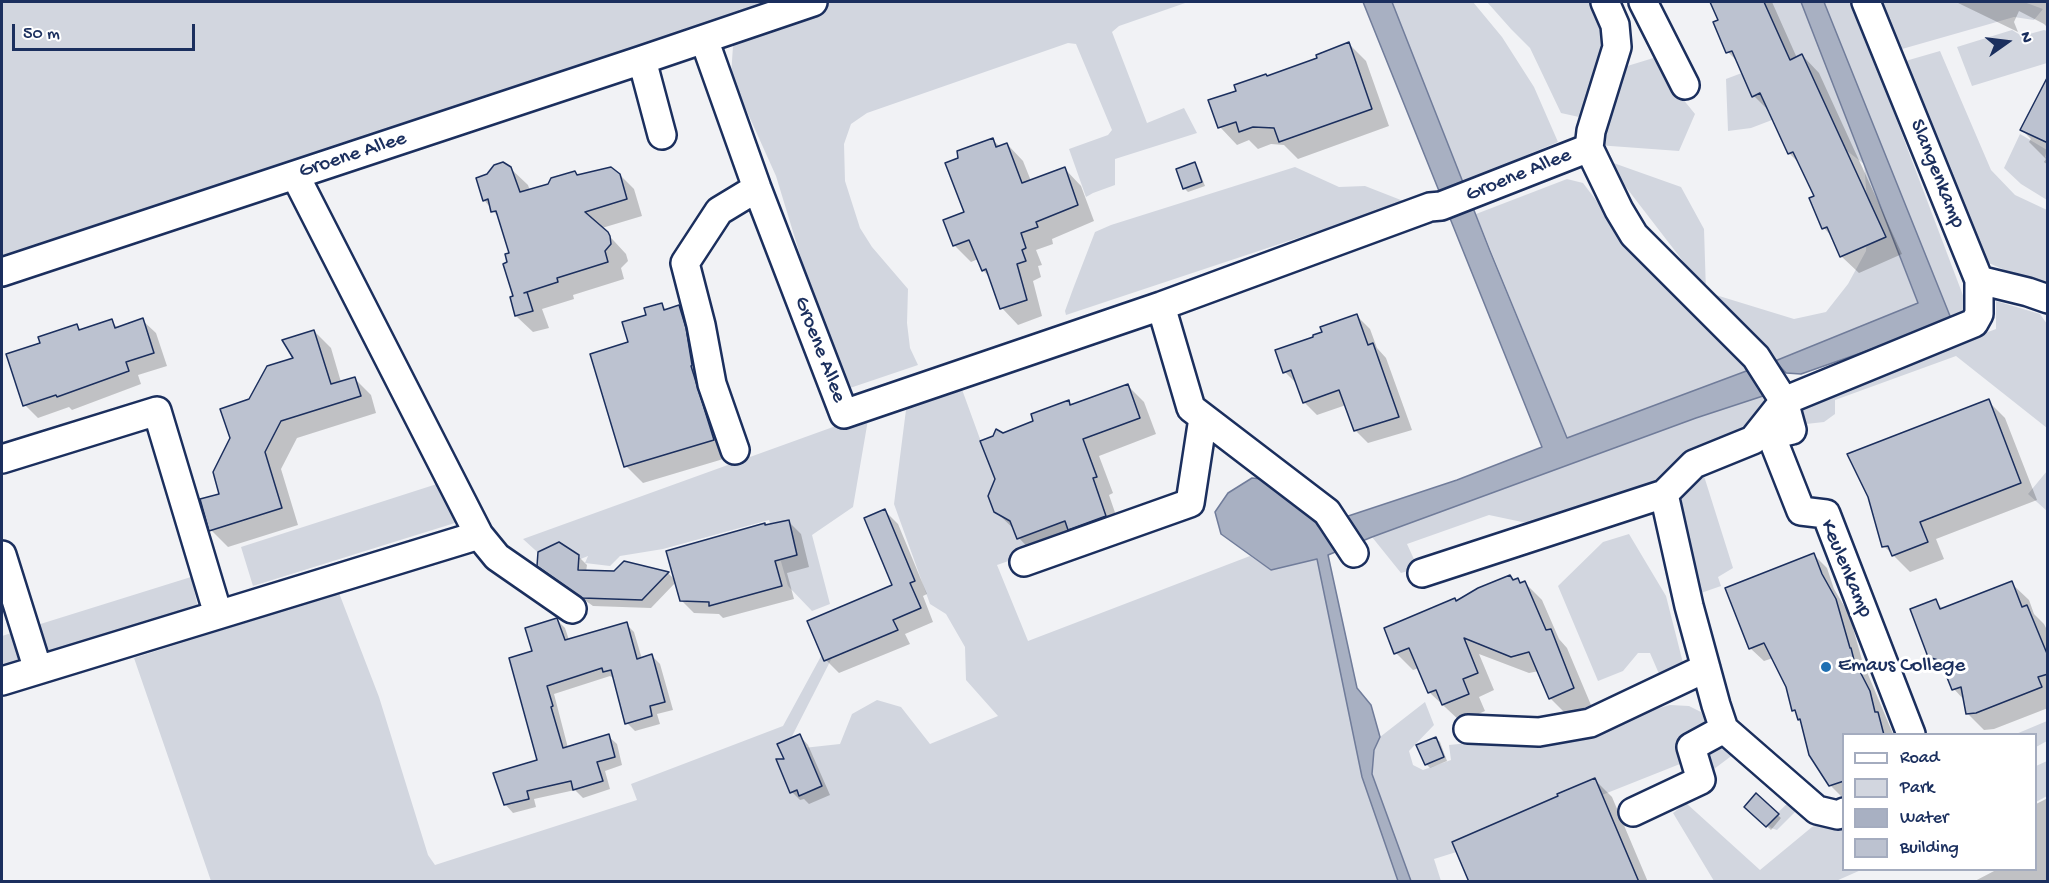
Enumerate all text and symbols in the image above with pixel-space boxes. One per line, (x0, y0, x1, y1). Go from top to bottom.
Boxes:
scale bar (15, 12, 198, 50)
north arrow (1977, 12, 2037, 72)
text: 50 m (23, 24, 60, 45)
text: N (2014, 30, 2035, 45)
street label: Slangenkamp (1903, 116, 1969, 232)
street label: Groene Allee (296, 127, 410, 185)
street label: Groene Allee (1463, 143, 1575, 209)
street label: Groene Allee (787, 293, 851, 407)
street label: Keulenkamp (1813, 516, 1877, 622)
place label: Emaus College (1838, 654, 1965, 680)
marker: Emaus College (1819, 660, 1833, 674)
legend (1842, 733, 2037, 871)
text: Road (1900, 748, 1939, 769)
text: Park (1900, 778, 1934, 799)
text: Water (1900, 808, 1948, 829)
text: Building (1900, 838, 1959, 859)

